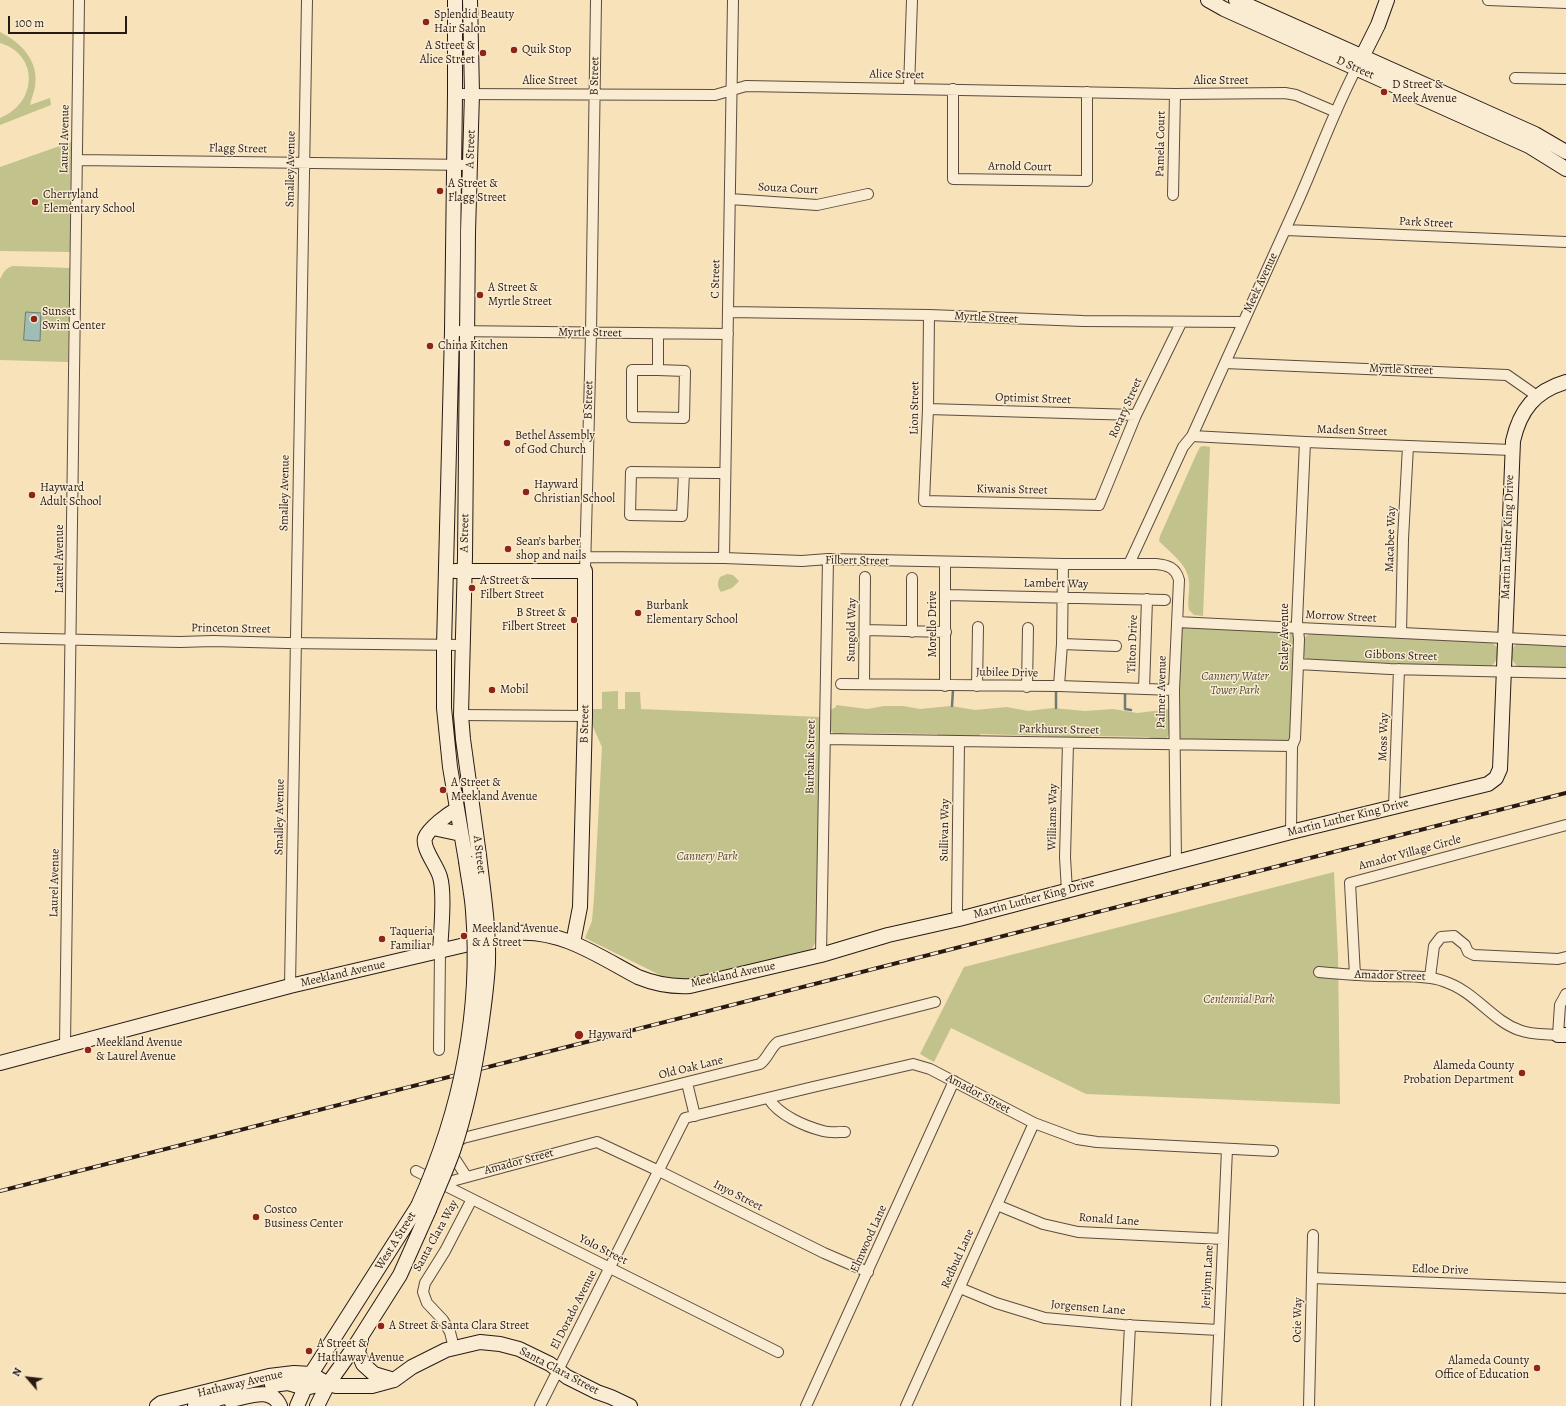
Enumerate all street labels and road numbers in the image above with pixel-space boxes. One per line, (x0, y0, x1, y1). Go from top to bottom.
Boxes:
street label: D Street (1334, 53, 1376, 83)
street label: B Street (587, 56, 603, 96)
street label: Alice Street (869, 67, 925, 83)
street label: Alice Street (522, 74, 578, 88)
street label: Alice Street (1193, 74, 1249, 88)
street label: Laurel Avenue (57, 104, 73, 174)
street label: Pamela Court (1153, 111, 1169, 177)
street label: A Street (463, 129, 479, 169)
street label: Smalley Avenue (283, 131, 299, 207)
street label: Flagg Street (209, 141, 267, 157)
street label: Arnold Court (988, 159, 1052, 175)
street label: Souza Court (757, 180, 819, 198)
street label: Park Street (1398, 214, 1454, 232)
street label: Meek Avenue (1241, 251, 1281, 315)
street label: C Street (708, 259, 724, 299)
street label: Myrtle Street (954, 309, 1018, 327)
street label: Myrtle Street (558, 325, 622, 341)
street label: Myrtle Street (1369, 362, 1433, 378)
street label: Rotary Street (1106, 376, 1146, 440)
street label: B Street (581, 380, 597, 420)
street label: Lion Street (907, 381, 923, 435)
street label: Optimist Street (995, 390, 1071, 408)
street label: Madsen Street (1316, 423, 1388, 439)
street label: Smalley Avenue (277, 455, 293, 531)
street label: Martin Luther King Drive (1499, 474, 1517, 600)
street label: Kiwanis Street (976, 482, 1048, 498)
street label: Macabee Way (1383, 506, 1399, 572)
street label: A Street (457, 513, 473, 553)
street label: Laurel Avenue (53, 524, 67, 594)
street label: Filbert Street (825, 553, 889, 569)
street label: Lambert Way (1023, 576, 1089, 592)
street label: Morello Drive (926, 591, 940, 657)
street label: Sungold Way (844, 598, 860, 662)
street label: Staley Avenue (1278, 603, 1292, 671)
street label: Morrow Street (1305, 608, 1377, 626)
street label: Tilton Drive (1125, 615, 1141, 673)
street label: Princeton Street (191, 621, 271, 637)
street label: Gibbons Street (1364, 648, 1438, 664)
street label: Palmer Avenue (1154, 655, 1170, 729)
street label: Jubilee Drive (976, 665, 1038, 681)
street label: B Street (577, 704, 593, 744)
street label: Moss Way (1376, 712, 1392, 762)
street label: Burbank Street (803, 720, 819, 794)
street label: Parkhurst Street (1019, 722, 1099, 738)
street label: Smalley Avenue (272, 779, 288, 855)
street label: Williams Way (1045, 783, 1061, 851)
street label: Martin Luther King Drive (1286, 796, 1410, 840)
street label: Sullivan Way (937, 799, 953, 861)
street label: Amador Village Circle (1357, 832, 1463, 874)
street label: A Street (469, 835, 489, 875)
street label: Laurel Avenue (47, 848, 63, 918)
street label: Martin Luther King Drive (972, 876, 1096, 922)
street label: Meekland Avenue (299, 957, 387, 991)
street label: Meekland Avenue (689, 959, 777, 991)
street label: Amador Street (1354, 968, 1426, 984)
street label: Old Oak Lane (657, 1053, 725, 1083)
street label: Amador Street (943, 1071, 1013, 1117)
street label: Amador Street (483, 1146, 555, 1178)
street label: Inyo Street (711, 1177, 765, 1215)
street label: Santa Clara Way (410, 1198, 462, 1274)
street label: Elmwood Lane (848, 1203, 890, 1275)
street label: West A Street (372, 1209, 420, 1273)
street label: Ronald Lane (1078, 1211, 1140, 1229)
street label: Redbud Lane (938, 1227, 978, 1291)
street label: Yolo Street (576, 1232, 630, 1268)
street label: Jerilynn Lane (1199, 1245, 1217, 1309)
street label: Edloe Drive (1411, 1262, 1469, 1278)
street label: El Dorado Avenue (548, 1268, 600, 1352)
street label: Ocie Way (1290, 1297, 1306, 1343)
street label: Jorgensen Lane (1050, 1298, 1126, 1318)
street label: Santa Clara Street (517, 1344, 601, 1398)
street label: Hathaway Avenue (196, 1367, 284, 1401)

